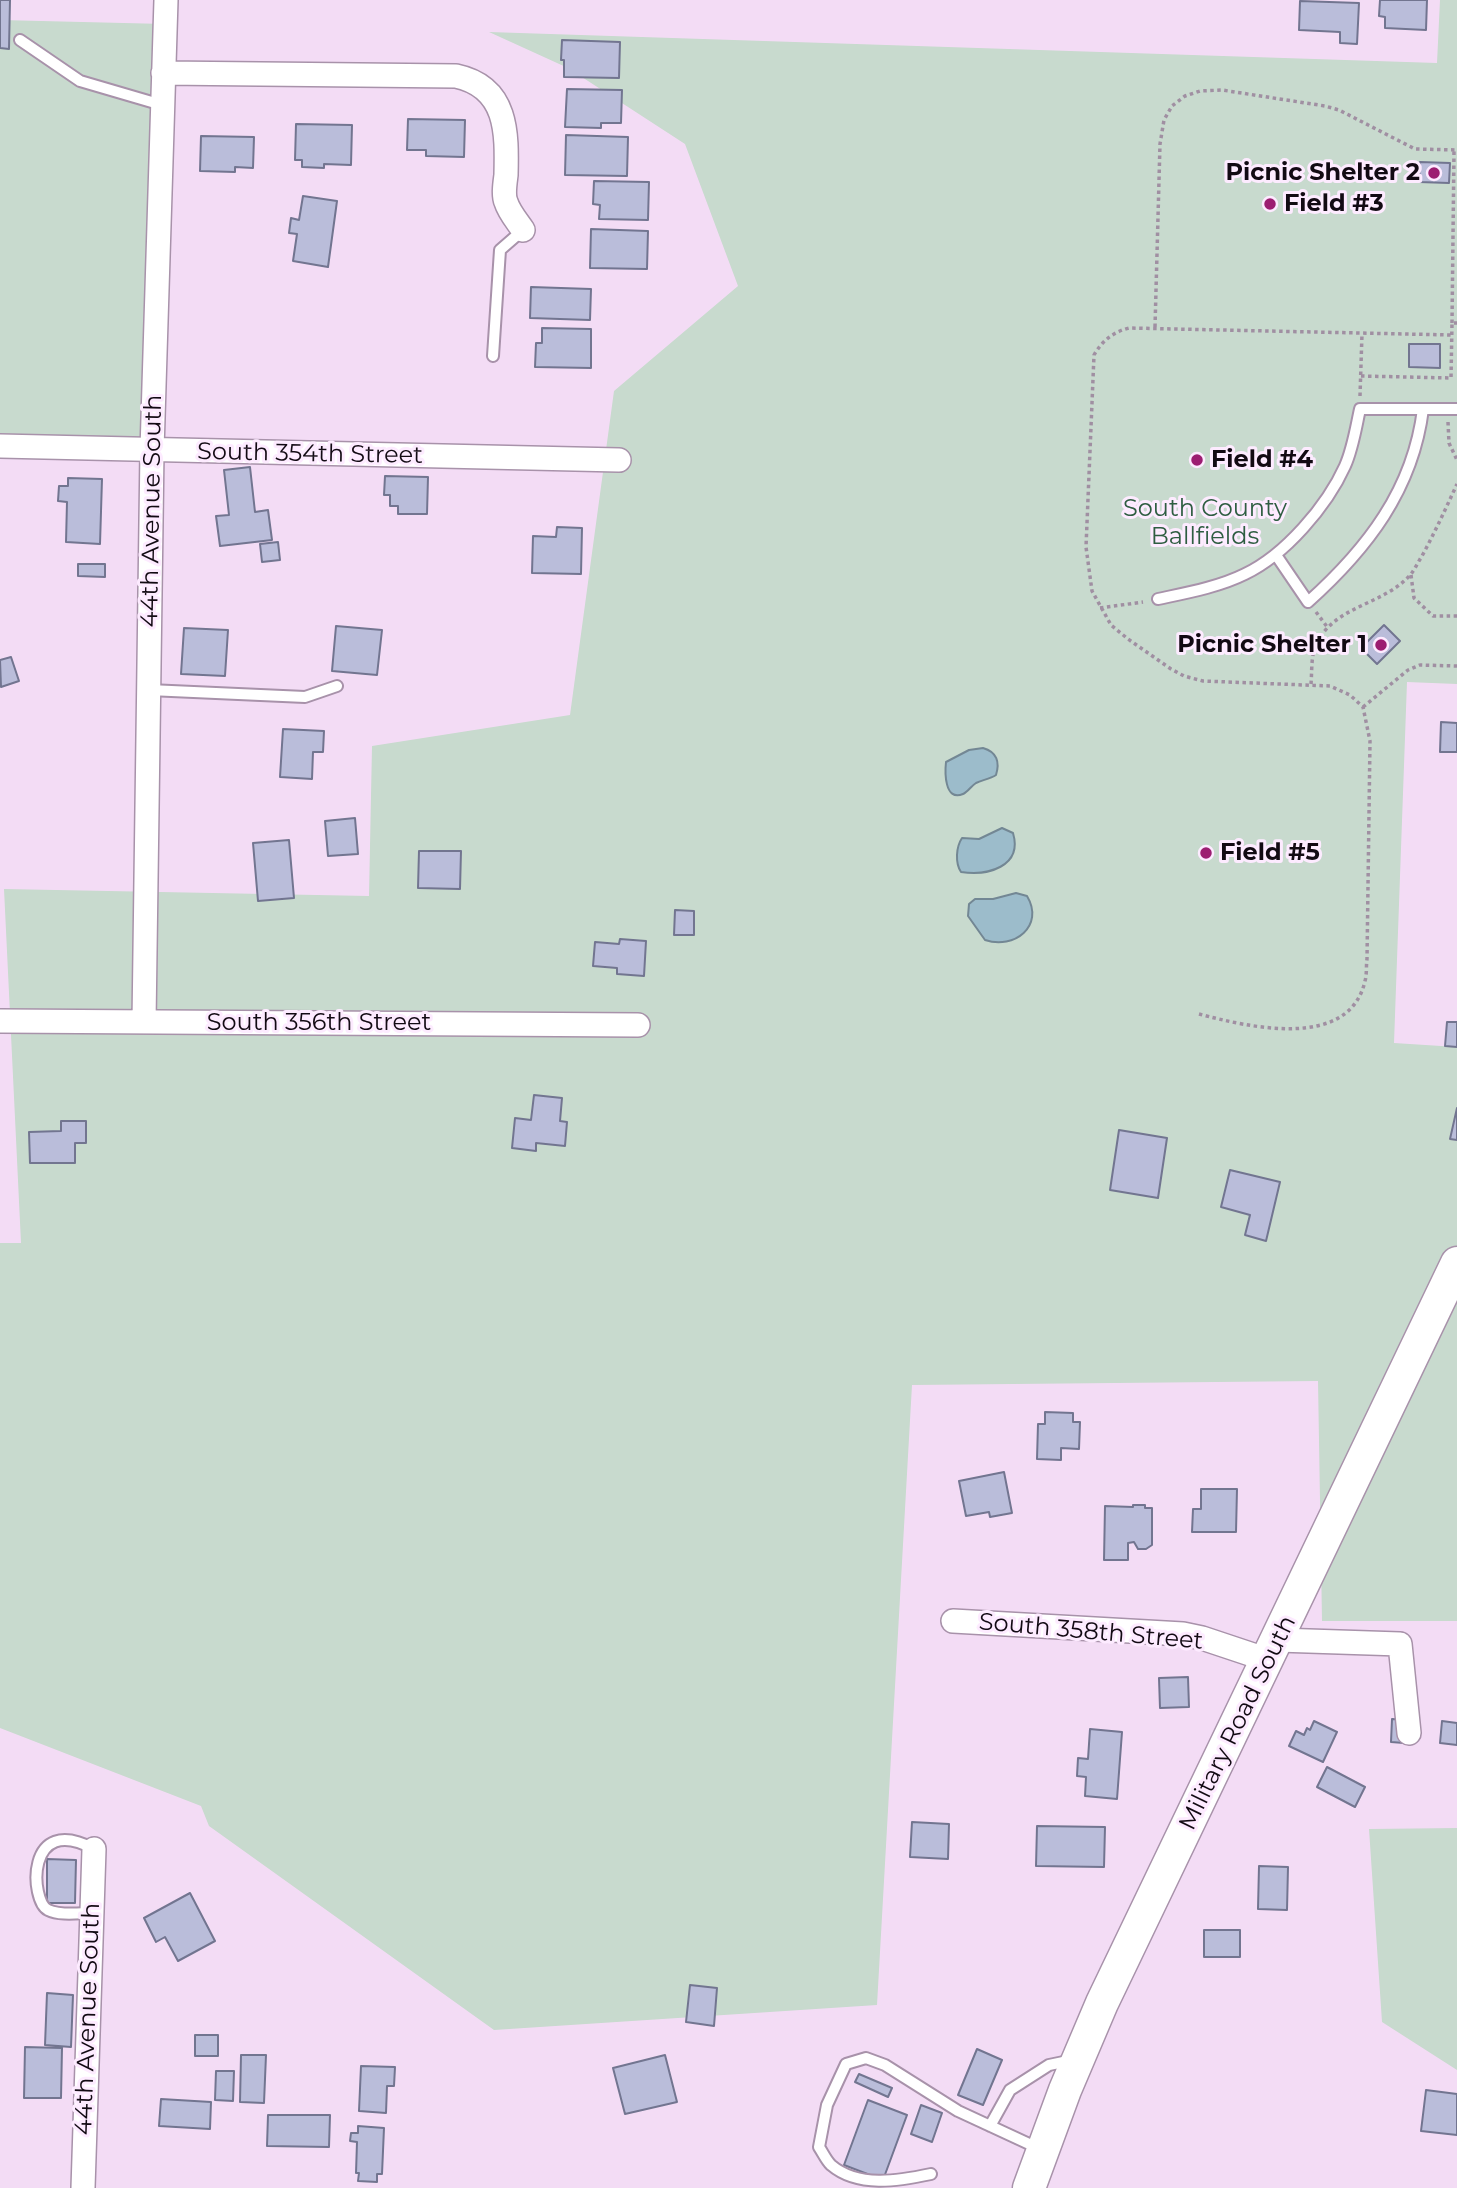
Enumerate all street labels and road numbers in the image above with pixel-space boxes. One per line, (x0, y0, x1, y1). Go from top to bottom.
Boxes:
street label: 44th Avenue South (136, 394, 168, 628)
street label: South 354th Street (197, 438, 423, 470)
street label: South 356th Street (207, 1009, 431, 1037)
street label: South 358th Street (978, 1608, 1204, 1656)
street label: Military Road South (1174, 1611, 1302, 1835)
street label: 44th Avenue South (70, 1902, 106, 2136)

